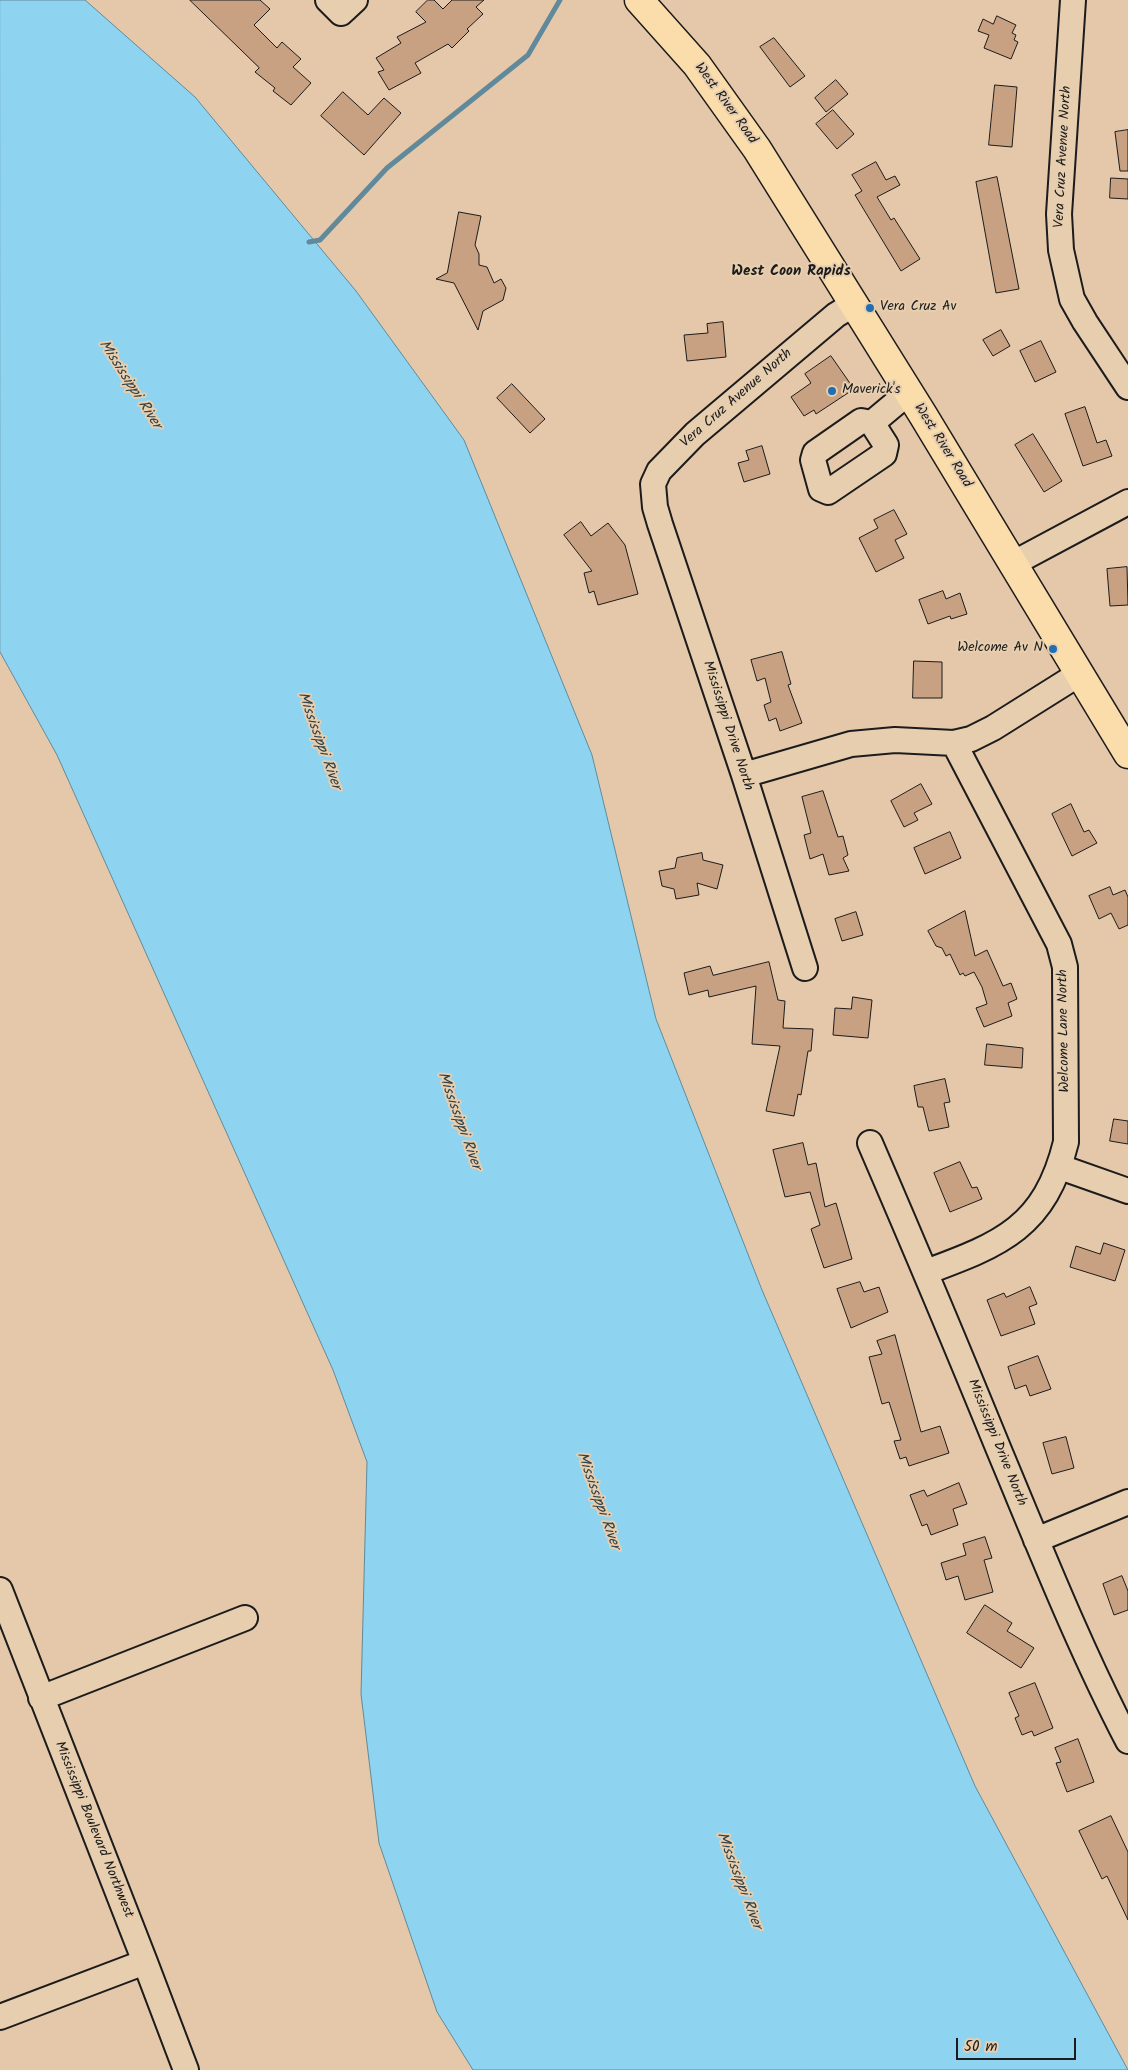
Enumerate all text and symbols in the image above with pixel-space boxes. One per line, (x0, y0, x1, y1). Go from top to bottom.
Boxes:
street label: West River Road (690, 60, 760, 148)
street label: Vera Cruz Avenue North (1052, 86, 1076, 228)
district label: West Coon Rapids (731, 263, 851, 281)
place label: Vera Cruz Av (880, 300, 957, 316)
marker: Vera Cruz Av (864, 302, 876, 314)
water label: Mississippi River (94, 337, 164, 433)
street label: Vera Cruz Avenue North (678, 346, 796, 452)
place label: Maverick's (842, 383, 901, 399)
marker: Maverick's (826, 385, 838, 397)
street label: West River Road (909, 401, 975, 491)
place label: Welcome Av N (957, 641, 1043, 657)
marker: Welcome Av N (1047, 643, 1059, 655)
street label: Mississippi Drive North (698, 659, 756, 793)
water label: Mississippi River (292, 690, 344, 792)
street label: Welcome Lane North (1056, 969, 1074, 1093)
water label: Mississippi River (432, 1070, 484, 1172)
street label: Mississippi Drive North (963, 1377, 1029, 1509)
water label: Mississippi River (571, 1450, 623, 1552)
street label: Mississippi Boulevard Northwest (50, 1739, 136, 1921)
water label: Mississippi River (711, 1830, 765, 1932)
scale bar (958, 2028, 1078, 2060)
text: 50 m (964, 2035, 998, 2059)

